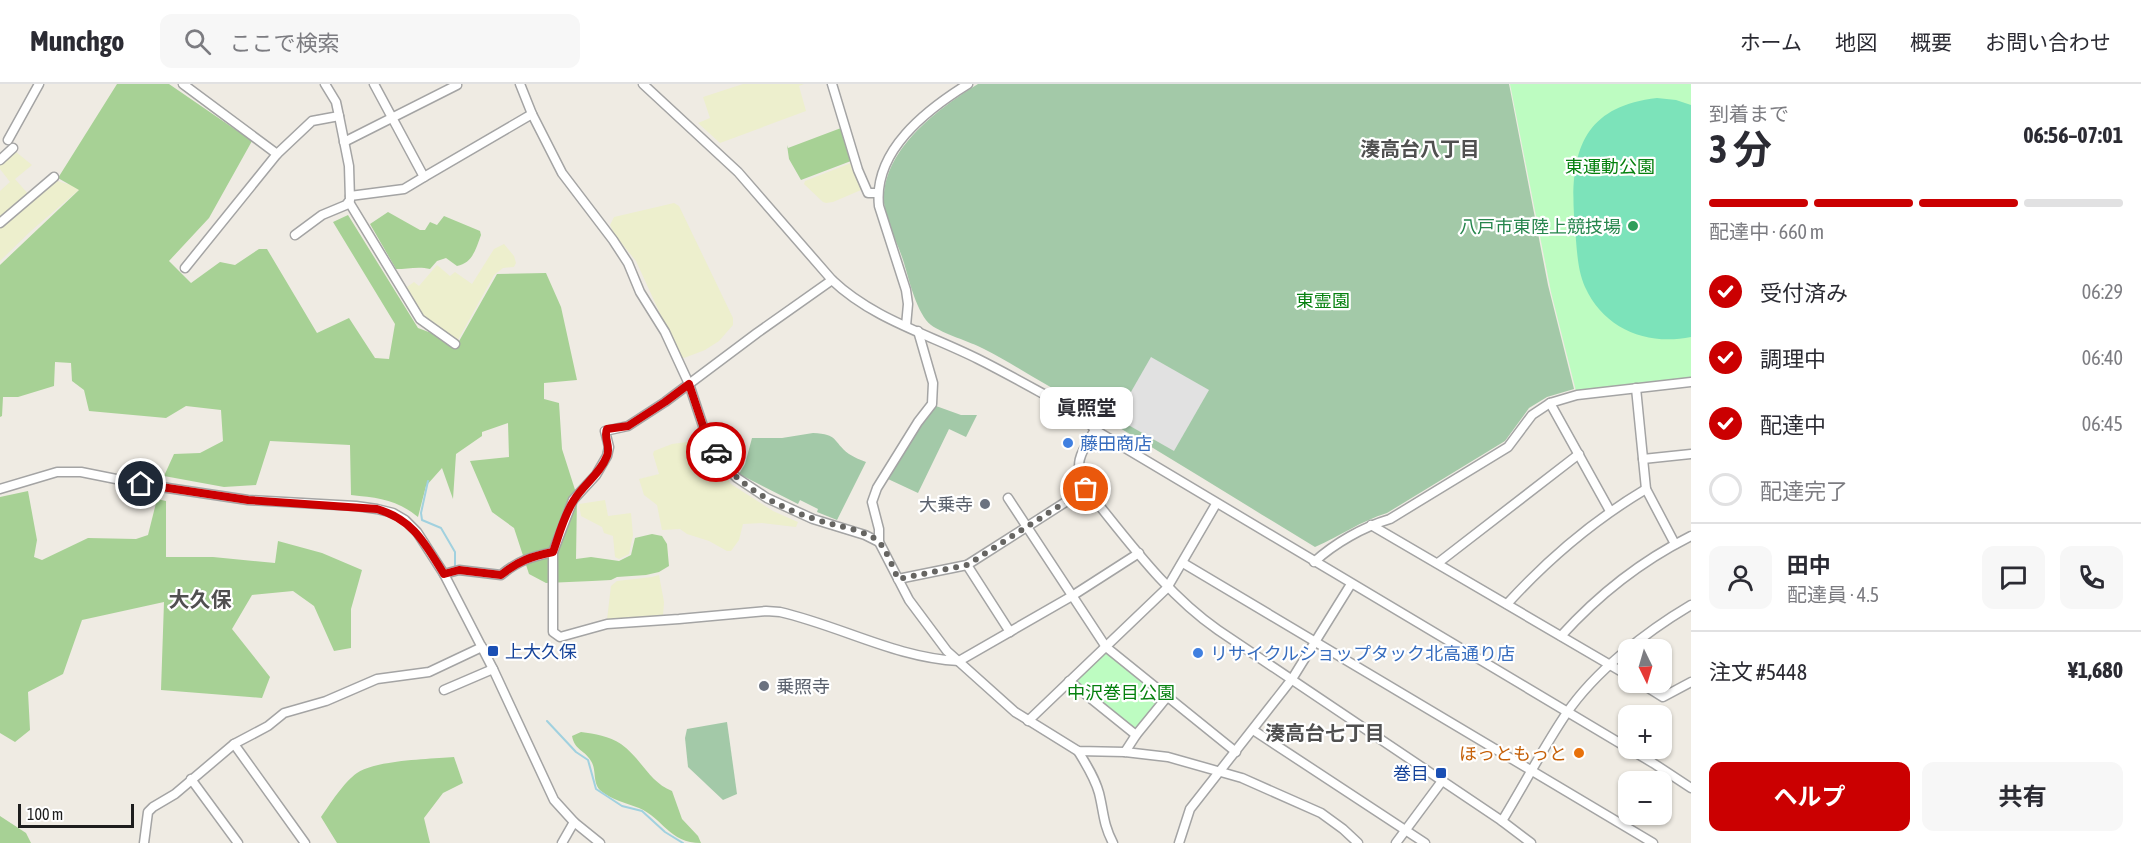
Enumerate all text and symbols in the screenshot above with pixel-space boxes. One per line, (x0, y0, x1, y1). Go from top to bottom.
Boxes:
search box (160, 14, 580, 68)
text: Munchgo (30, 25, 124, 57)
icon: search (181, 25, 214, 58)
text: ここで検索 (229, 30, 339, 56)
text: ホーム (1740, 30, 1802, 54)
text: 地図 (1835, 30, 1877, 54)
text: 概要 (1910, 30, 1952, 54)
text: お問い合わせ (1985, 30, 2111, 54)
text: 到着まで (1709, 102, 1789, 125)
text: 06:56–07:01 (2023, 122, 2123, 148)
text: 3 分 (1709, 127, 1772, 171)
district label: 湊高台八丁目 (1360, 137, 1480, 160)
park label: 東運動公園 (1565, 156, 1655, 177)
place label: 八戸市東陸上競技場 (1459, 216, 1621, 237)
marker: 八戸市東陸上競技場 (1626, 219, 1640, 233)
text: 配達中 · 660 m (1709, 220, 1824, 243)
icon: check (1709, 275, 1742, 308)
text: 受付済み (1760, 280, 1848, 306)
text: 06:29 (2082, 280, 2123, 303)
park label: 東霊園 (1296, 290, 1350, 311)
icon: check (1709, 341, 1742, 374)
text: 調理中 (1760, 346, 1826, 372)
text: 06:40 (2082, 346, 2123, 369)
callout: 眞照堂 (1040, 387, 1132, 429)
text: 眞照堂 (1057, 396, 1117, 419)
icon: check (1709, 407, 1742, 440)
text: 配達中 (1760, 412, 1826, 438)
text: 06:45 (2082, 412, 2123, 435)
courier (686, 422, 746, 482)
place label: 藤田商店 (1080, 433, 1152, 454)
icon: car (700, 436, 733, 469)
marker: 藤田商店 (1061, 436, 1075, 450)
pin (115, 458, 166, 509)
pin (1060, 463, 1111, 514)
icon: home (124, 467, 157, 500)
icon: bag (1069, 472, 1102, 505)
text: 配達完了 (1760, 478, 1848, 504)
place label: 大乗寺 (919, 494, 973, 515)
marker: 大乗寺 (978, 497, 992, 511)
button: person (1709, 546, 1772, 609)
button: chat (1982, 546, 2045, 609)
button: phone (2060, 546, 2123, 609)
text: 田中 (1787, 552, 1831, 578)
text: 配達員 · 4.5 (1787, 583, 1879, 606)
district label: 大久保 (169, 587, 232, 611)
north arrow (1618, 639, 1672, 693)
map controls (1618, 639, 1672, 825)
place label: 上大久保 (505, 641, 577, 662)
place label: リサイクルショップタック北高通り店 (1210, 643, 1515, 664)
marker: 上大久保 (486, 644, 500, 658)
marker: リサイクルショップタック北高通り店 (1191, 646, 1205, 660)
text: ¥1,680 (2068, 657, 2123, 683)
text: 注文 #5448 (1709, 659, 1807, 685)
place label: 乗照寺 (776, 676, 830, 697)
marker: 乗照寺 (757, 679, 771, 693)
park label: 中沢巻目公園 (1067, 682, 1175, 703)
button: + (1618, 705, 1672, 759)
district label: 湊高台七丁目 (1265, 721, 1385, 744)
place label: ほっともっと (1459, 743, 1567, 764)
marker: ほっともっと (1572, 746, 1586, 760)
button: ヘルプ (1709, 762, 1910, 831)
button: 共有 (1922, 762, 2123, 831)
place label: 巻目 (1393, 763, 1429, 784)
marker: 巻目 (1434, 766, 1448, 780)
button: − (1618, 771, 1672, 825)
scale bar (18, 801, 134, 828)
text: 100 m (27, 805, 63, 823)

